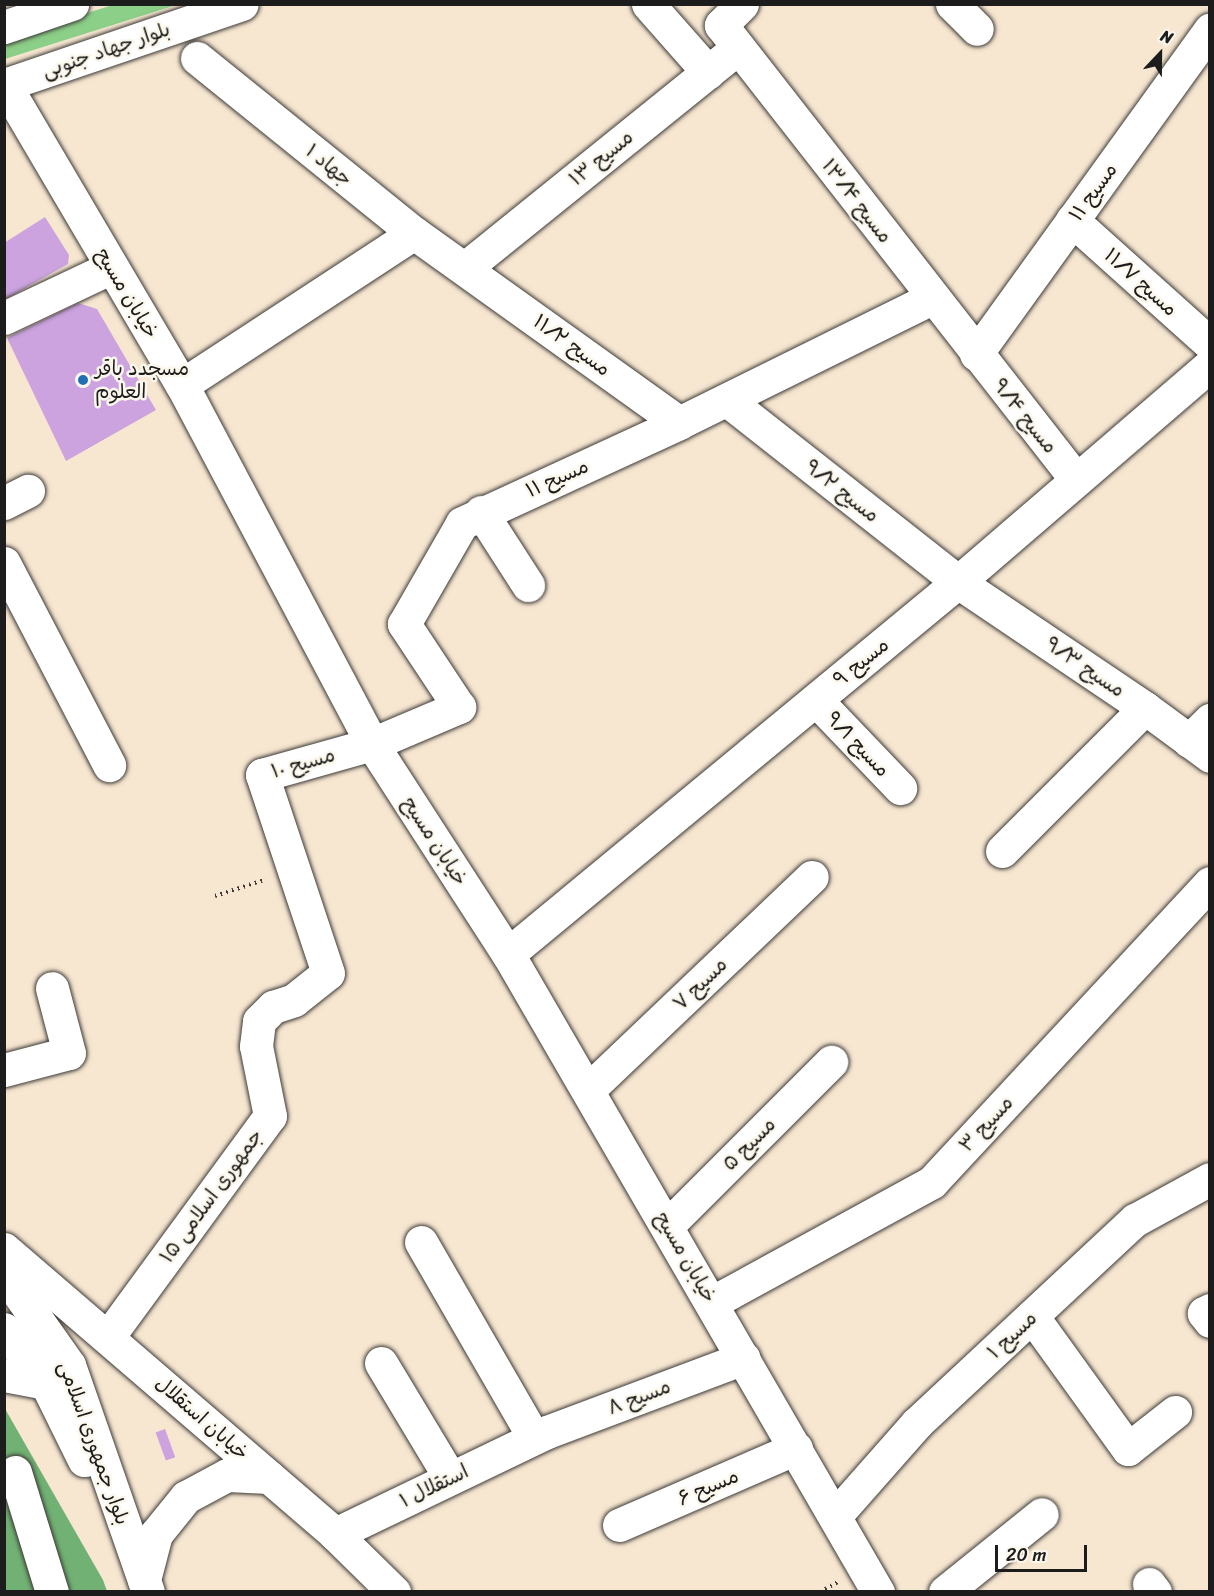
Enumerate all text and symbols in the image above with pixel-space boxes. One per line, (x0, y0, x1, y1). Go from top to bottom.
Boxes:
street label: بلوار جهاد جنوبی (39, 17, 173, 83)
text: N (1156, 21, 1178, 52)
north arrow (1130, 24, 1190, 84)
street label: مسیح ۱۳ (564, 125, 638, 191)
street label: جهاد ۱ (301, 139, 357, 191)
street label: مسیح ۱۳/۴ (817, 154, 897, 248)
street label: مسیح ۱۱ (1064, 158, 1122, 226)
street label: خیابان مسیح (91, 243, 163, 343)
street label: مسیح ۱۱/۷ (1099, 243, 1183, 321)
street label: مسیح ۱۱/۲ (529, 309, 615, 381)
place label: مسجدد باقر العلوم (95, 356, 189, 403)
marker: مسجدد باقر العلوم (76, 373, 90, 387)
street label: مسیح ۹/۴ (988, 374, 1062, 458)
street label: مسیح ۱۱ (522, 454, 592, 502)
street label: مسیح ۹/۲ (800, 455, 884, 527)
street label: مسیح ۹ (828, 632, 894, 692)
street label: مسیح ۹/۳ (1041, 632, 1129, 702)
street label: مسیح ۹/۱ (821, 706, 895, 782)
street label: مسیح ۱۰ (268, 742, 338, 784)
street label: خیابان مسیح (397, 792, 473, 890)
street label: مسیح ۷ (668, 953, 732, 1015)
street label: مسیح ۳ (954, 1091, 1018, 1157)
street label: مسیح ۵ (717, 1112, 781, 1176)
street label: جمهوری اسلامی ۱۵ (154, 1124, 268, 1268)
street label: خیابان مسیح (650, 1207, 722, 1307)
street label: مسیح ۱ (982, 1306, 1042, 1364)
street label: بلوار جمهوری اسلامی (53, 1358, 135, 1528)
street label: خیابان استقلال (150, 1371, 254, 1465)
street label: مسیح ۸ (604, 1374, 674, 1420)
street label: استقلال ۱ (396, 1459, 472, 1513)
street label: مسیح ۶ (674, 1463, 742, 1511)
scale bar (998, 1533, 1090, 1571)
text: 20 m (1006, 1539, 1046, 1571)

